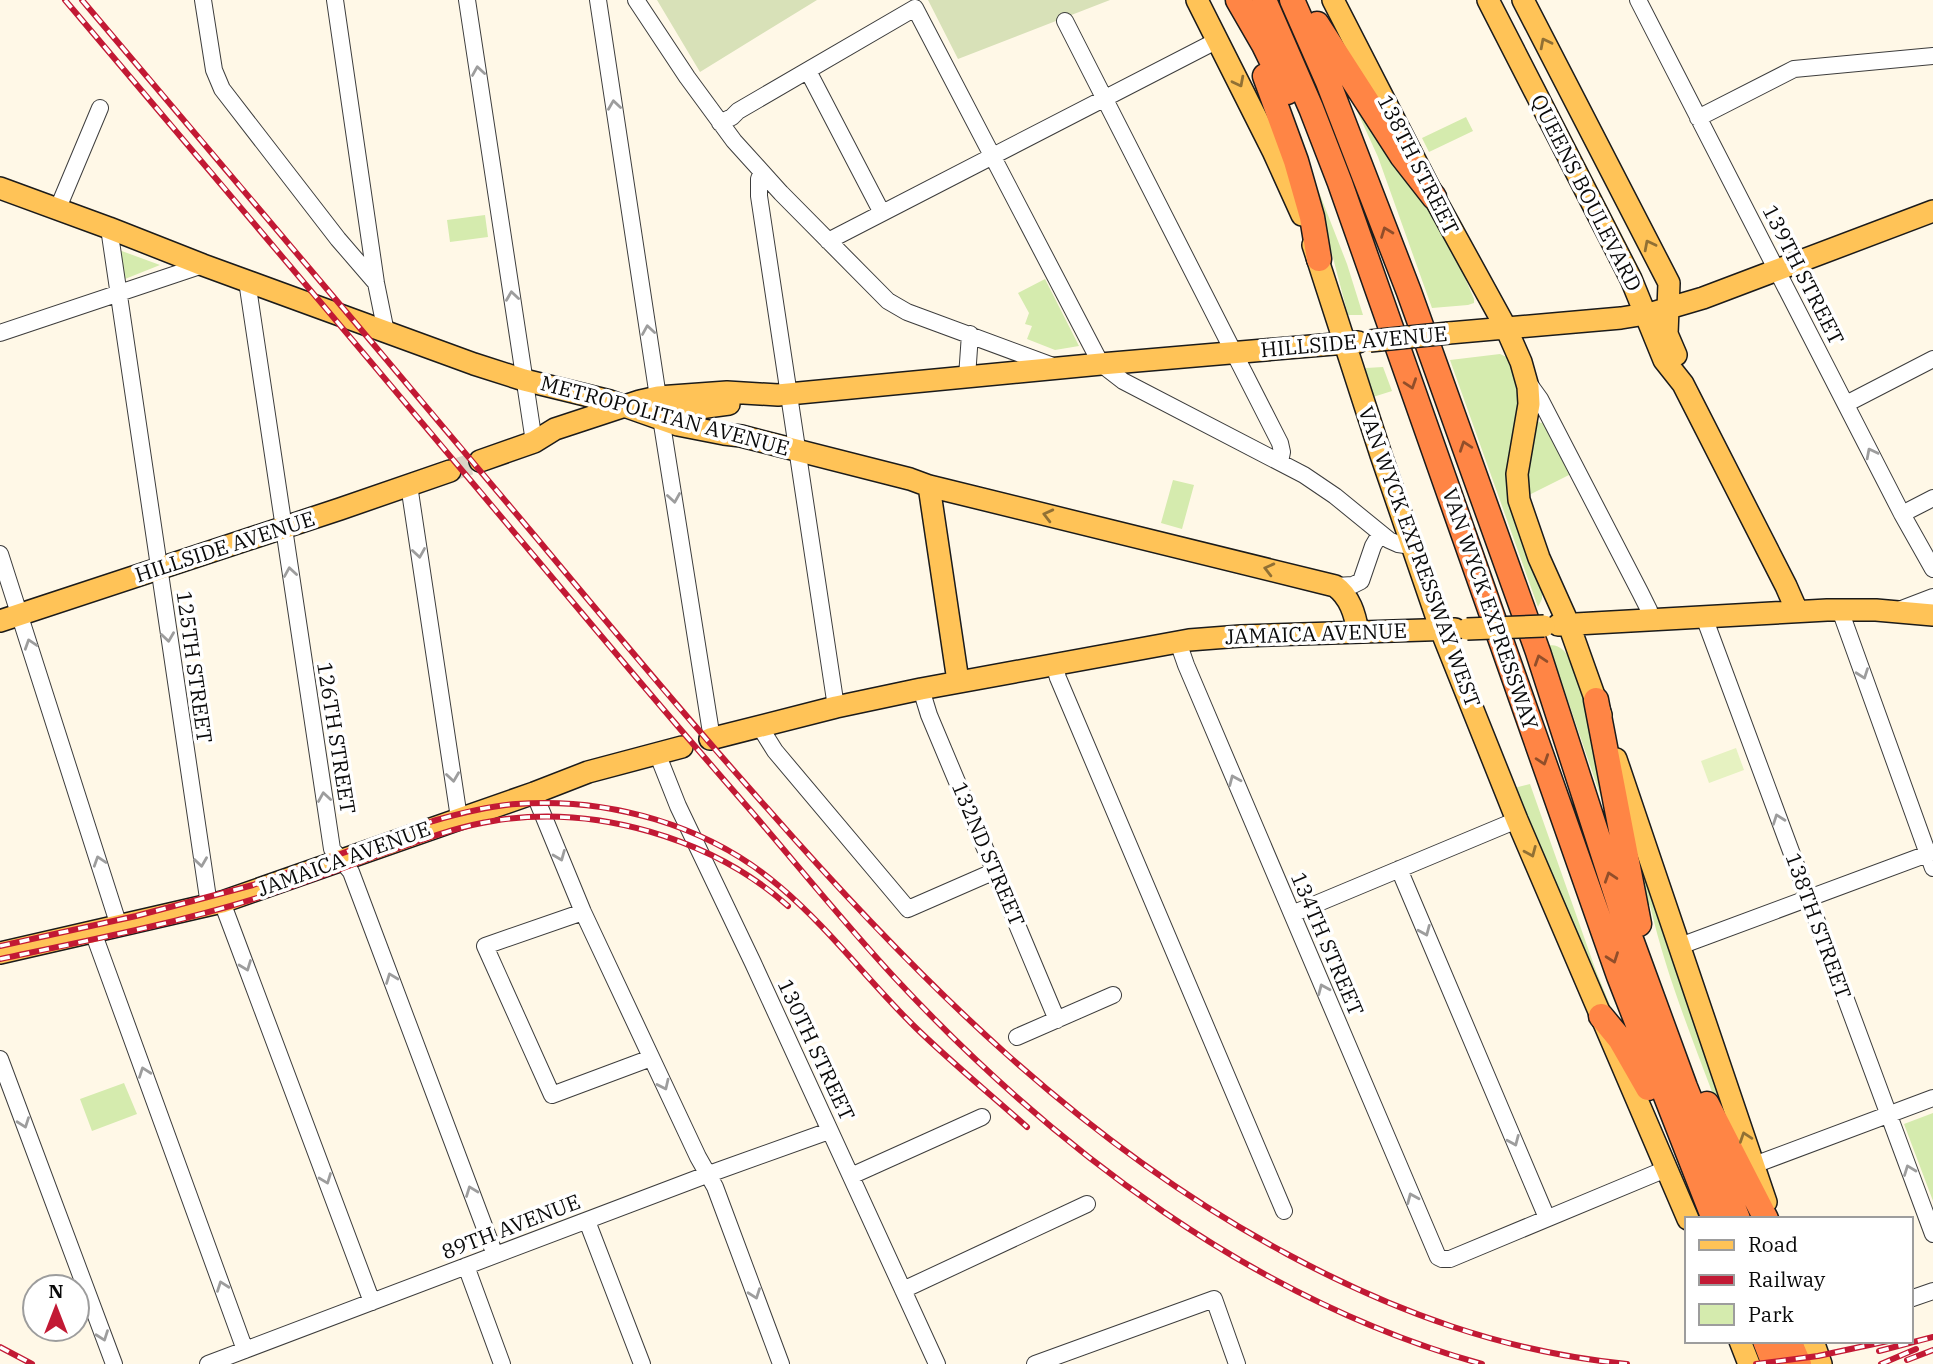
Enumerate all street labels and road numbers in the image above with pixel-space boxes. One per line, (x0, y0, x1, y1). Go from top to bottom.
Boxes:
street label: QUEENS BOULEVARD (1525, 89, 1649, 296)
street label: 138TH STREET (1372, 90, 1466, 239)
street label: 139TH STREET (1757, 200, 1851, 349)
street label: HILLSIDE AVENUE (1259, 319, 1449, 363)
street label: METROPOLITAN AVENUE (538, 368, 793, 462)
street label: VAN WYCK EXPRESSWAY WEST (1352, 402, 1488, 711)
street label: VAN WYCK EXPRESSWAY (1436, 484, 1546, 733)
street label: HILLSIDE AVENUE (131, 504, 318, 588)
street label: 125TH STREET (170, 589, 220, 745)
street label: JAMAICA AVENUE (1225, 616, 1407, 650)
street label: 126TH STREET (311, 660, 363, 816)
street label: 132ND STREET (946, 777, 1032, 930)
street label: JAMAICA AVENUE (253, 814, 434, 902)
street label: 138TH STREET (1780, 849, 1858, 1003)
street label: 134TH STREET (1285, 868, 1371, 1020)
street label: 130TH STREET (772, 974, 862, 1125)
street label: 89TH AVENUE (437, 1187, 584, 1265)

